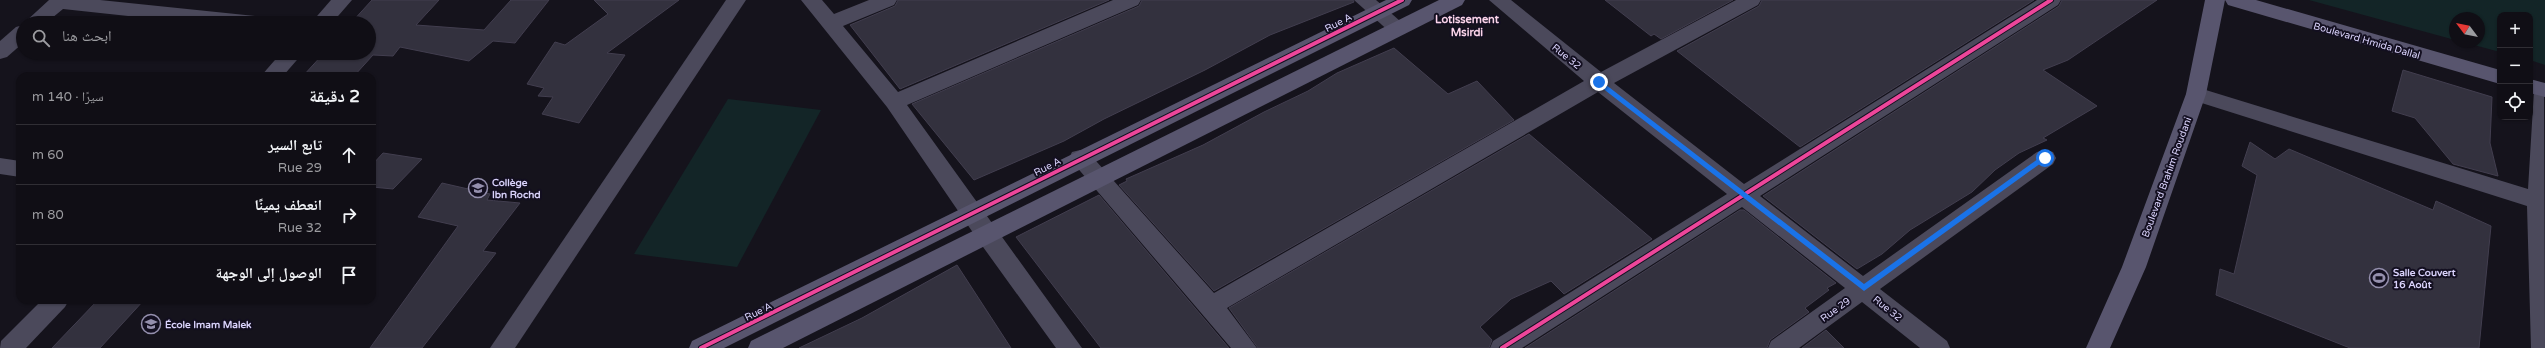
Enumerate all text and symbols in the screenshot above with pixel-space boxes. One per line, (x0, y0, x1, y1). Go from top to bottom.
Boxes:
street label: Rue A (1323, 11, 1354, 35)
north arrow (2449, 12, 2485, 48)
map controls (2497, 12, 2533, 120)
button: + (2497, 12, 2533, 48)
district label: Lotissement Msirdi (1435, 13, 1500, 39)
search box (16, 16, 376, 60)
street label: Boulevard Hmida Dallal (2312, 20, 2421, 62)
icon: search (30, 27, 52, 49)
text: ابحث هنا (62, 27, 112, 45)
street label: Rue 32 (1549, 41, 1583, 72)
button: − (2497, 48, 2533, 84)
route end (1590, 73, 1608, 91)
button: locate (2497, 84, 2533, 120)
text: 2 دقيقة (309, 86, 360, 107)
text: سيرًا · 140 m (32, 89, 104, 105)
street label: Boulevard Brahim Roudani (2140, 116, 2194, 239)
text: تابع السير (268, 136, 322, 154)
icon: ahead (338, 144, 360, 166)
text: 60 m (32, 147, 64, 163)
route start (2036, 149, 2054, 167)
street label: Rue A (1032, 155, 1063, 179)
text: Rue 29 (278, 160, 322, 176)
school or university icon: Collège Ibn Rochd (467, 177, 489, 199)
place label: Collège Ibn Rochd (492, 177, 541, 201)
text: انعطف يمينًا (254, 196, 322, 214)
icon: right (338, 204, 360, 226)
text: 80 m (32, 207, 64, 223)
text: Rue 32 (278, 220, 322, 236)
text: الوصول إلى الوجهة (216, 264, 322, 282)
icon: arrive (338, 264, 360, 286)
sports icon: Salle Couvert 16 Août (2368, 267, 2390, 289)
place label: Salle Couvert 16 Août (2393, 267, 2456, 291)
street label: Rue 32 (1870, 293, 1904, 324)
street label: Rue 29 (1818, 295, 1853, 325)
street label: Rue A (743, 300, 774, 324)
school or university icon: École Imam Malek (140, 313, 162, 335)
place label: École Imam Malek (165, 319, 252, 331)

